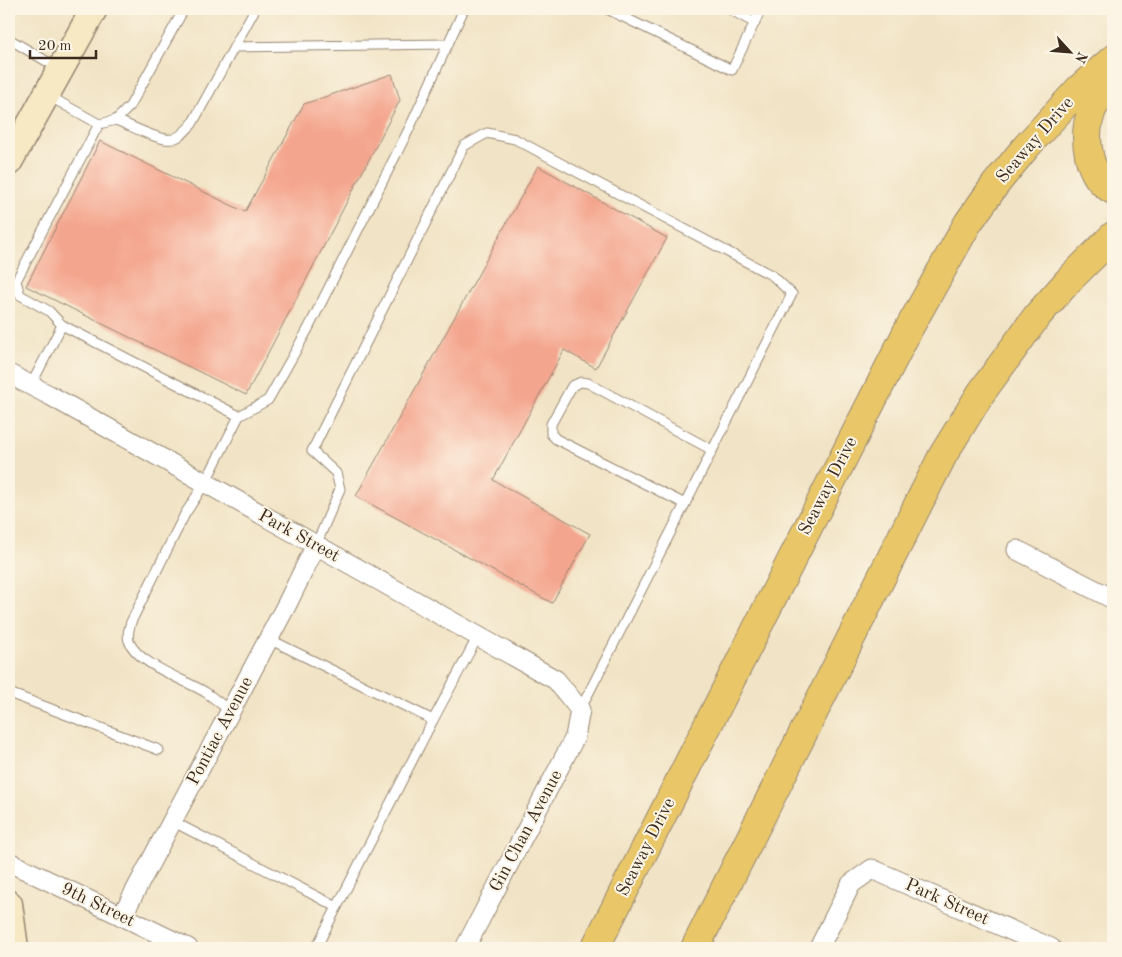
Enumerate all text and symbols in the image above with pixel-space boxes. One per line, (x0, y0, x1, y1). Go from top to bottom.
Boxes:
scale bar (30, 28, 96, 60)
north arrow (1044, 28, 1094, 78)
text: 20 m (38, 39, 72, 54)
text: N (1072, 49, 1089, 65)
street label: Seaway Drive (993, 93, 1077, 187)
street label: Seaway Drive (796, 434, 860, 538)
street label: Park Street (255, 506, 343, 566)
street label: Pontiac Avenue (184, 674, 256, 788)
street label: Gin Chan Avenue (486, 767, 566, 895)
street label: Seaway Drive (614, 795, 678, 899)
street label: Park Street (902, 876, 992, 928)
street label: 9th Street (58, 880, 138, 930)

